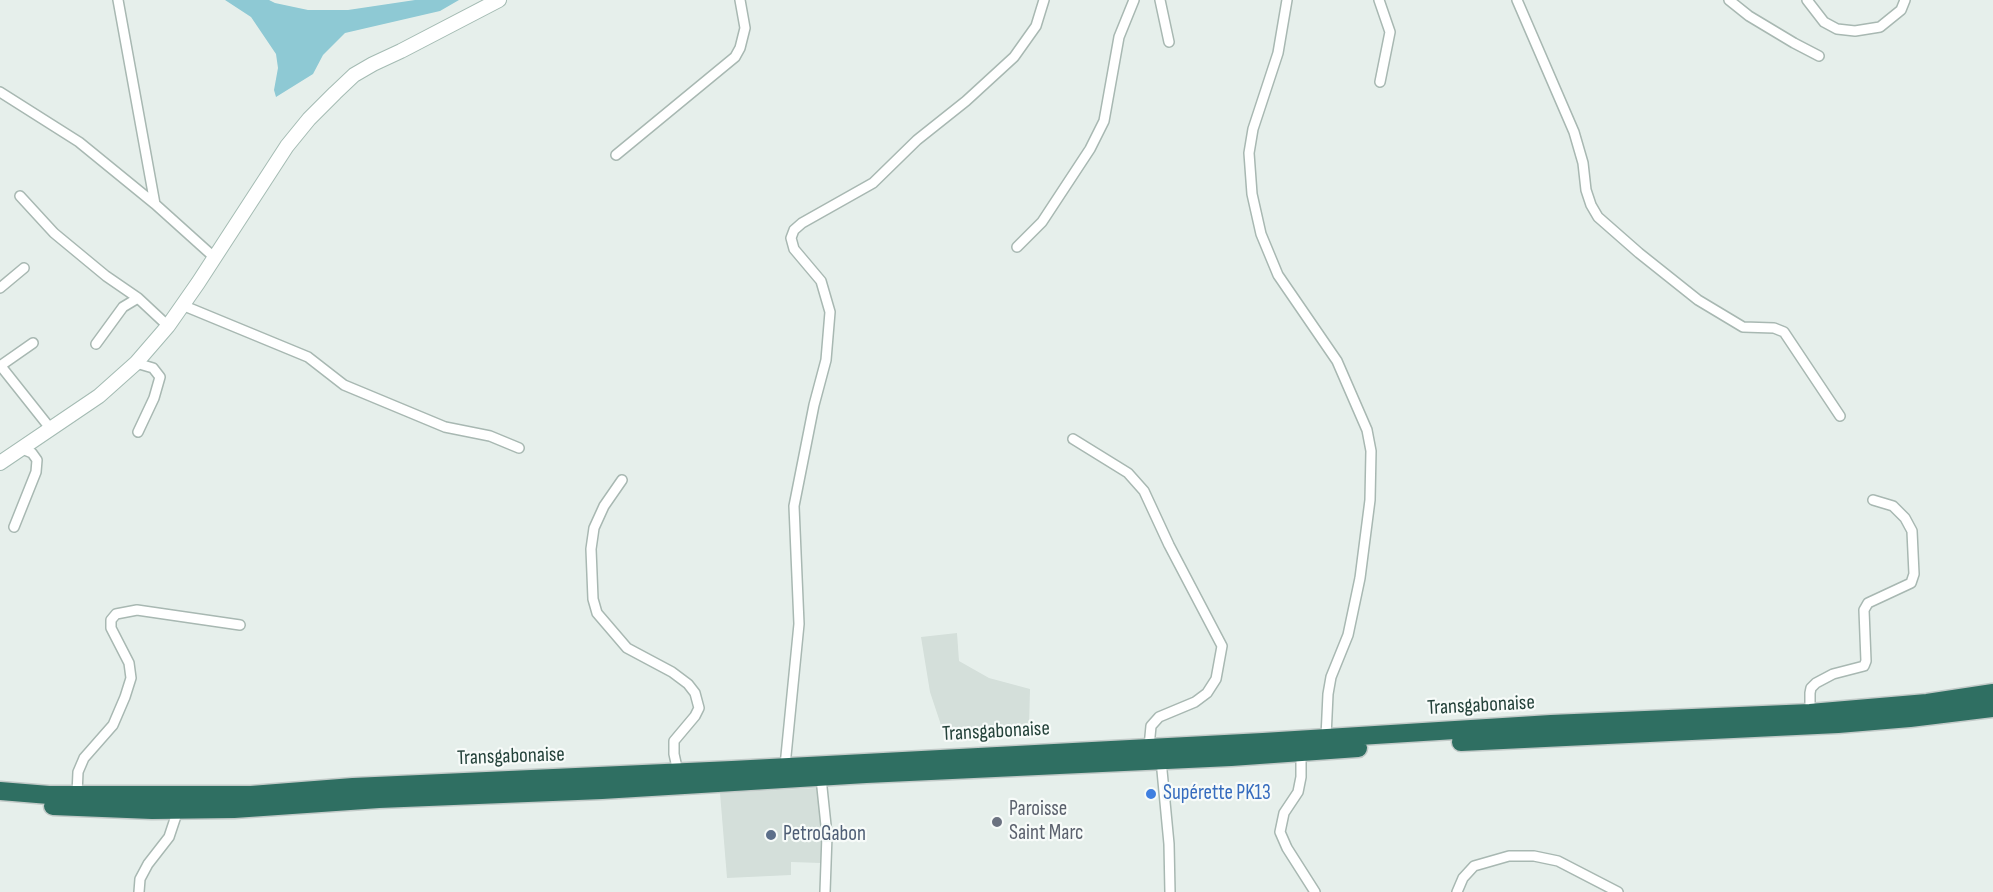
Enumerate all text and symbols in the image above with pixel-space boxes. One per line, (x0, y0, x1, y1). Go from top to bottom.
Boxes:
street label: Transgabonaise (1427, 691, 1535, 721)
street label: Transgabonaise (942, 717, 1050, 747)
street label: Transgabonaise (457, 743, 565, 771)
place label: Supérette PK13 (1163, 781, 1271, 807)
marker: Supérette PK13 (1144, 787, 1158, 801)
place label: Paroisse Saint Marc (1009, 797, 1084, 847)
marker: Paroisse Saint Marc (990, 815, 1004, 829)
place label: PetroGabon (783, 822, 866, 848)
marker: PetroGabon (764, 828, 778, 842)

